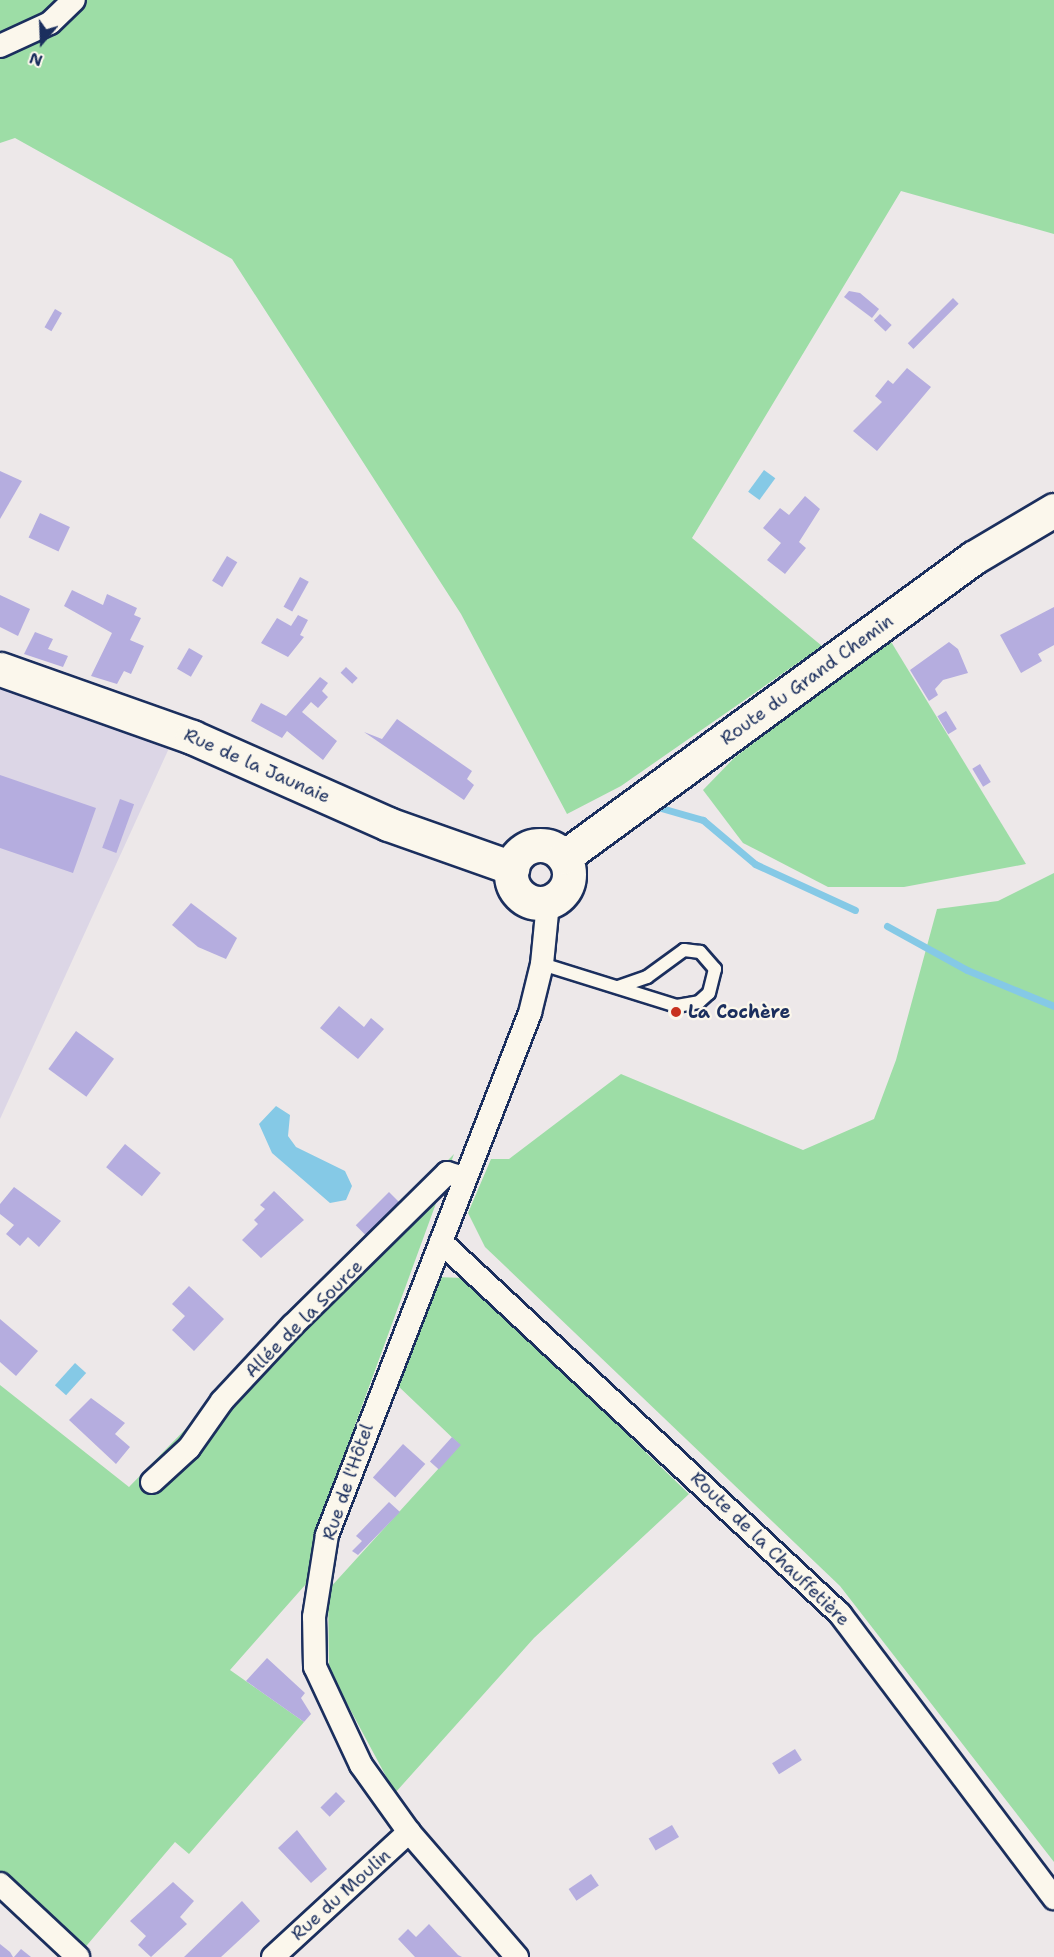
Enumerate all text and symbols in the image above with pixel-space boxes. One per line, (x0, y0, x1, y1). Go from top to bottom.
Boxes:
north arrow (12, 12, 72, 72)
text: N (27, 47, 45, 71)
street label: Route du Grand Chemin (716, 610, 898, 750)
street label: Rue de la Jaunaie (181, 724, 333, 808)
place label: La Cochère (688, 1001, 790, 1023)
marker: La Cochère (669, 1005, 683, 1019)
street label: Allée de la Source (241, 1256, 367, 1382)
street label: Rue de l'Hôtel (318, 1421, 378, 1543)
street label: Route de la Chauffetière (686, 1467, 854, 1631)
street label: Rue du Moulin (287, 1845, 395, 1945)

